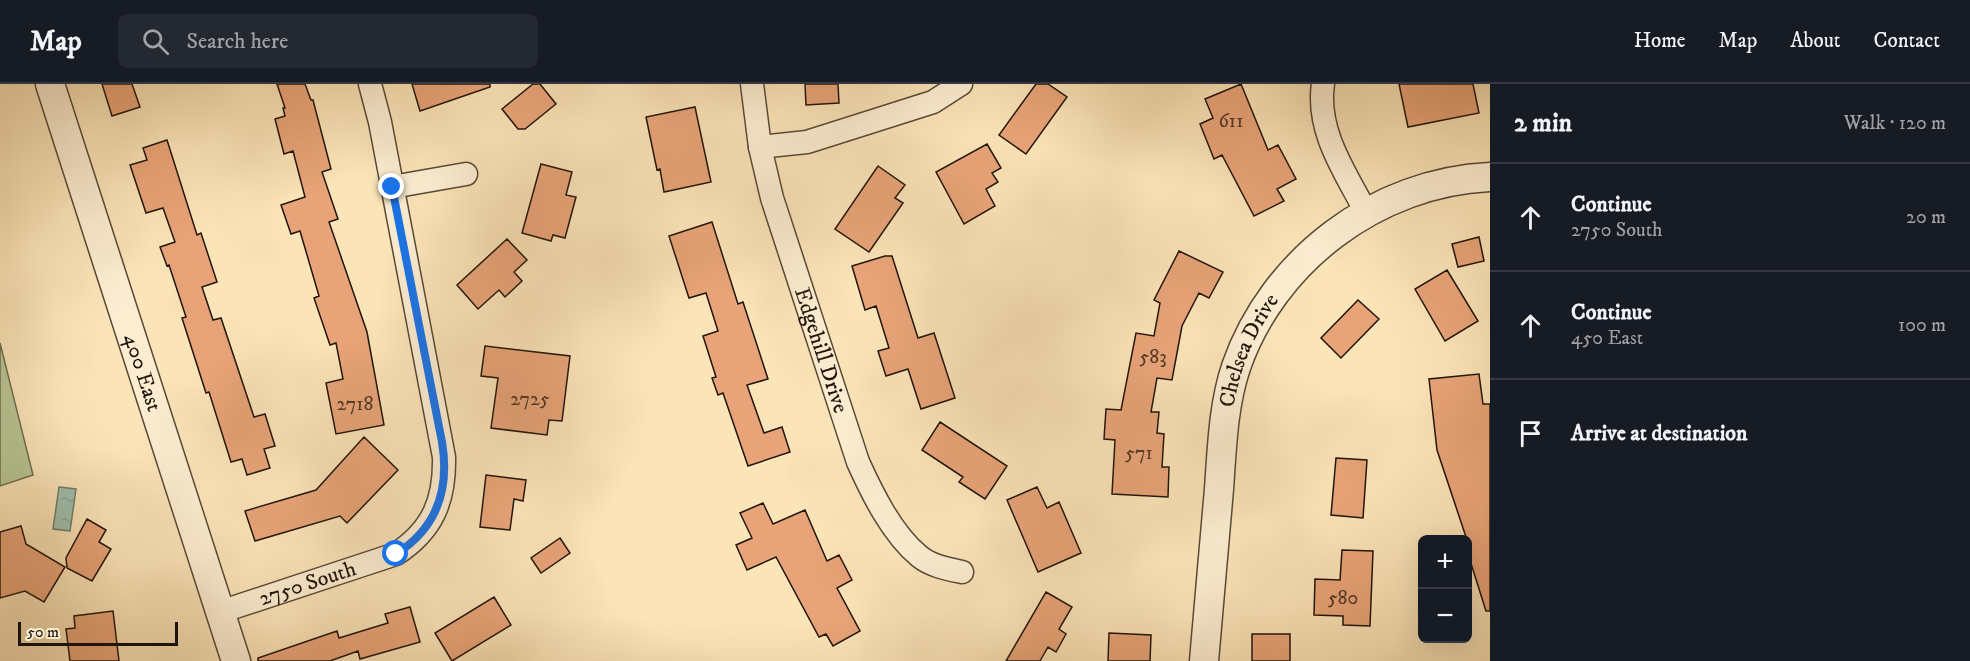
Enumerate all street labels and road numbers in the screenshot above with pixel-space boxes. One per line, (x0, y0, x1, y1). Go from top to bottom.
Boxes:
street label: Edgehill Drive (789, 284, 855, 416)
street label: Chelsea Drive (1213, 288, 1284, 409)
street label: 400 East (118, 330, 168, 415)
street label: 2750 South (255, 554, 360, 612)

